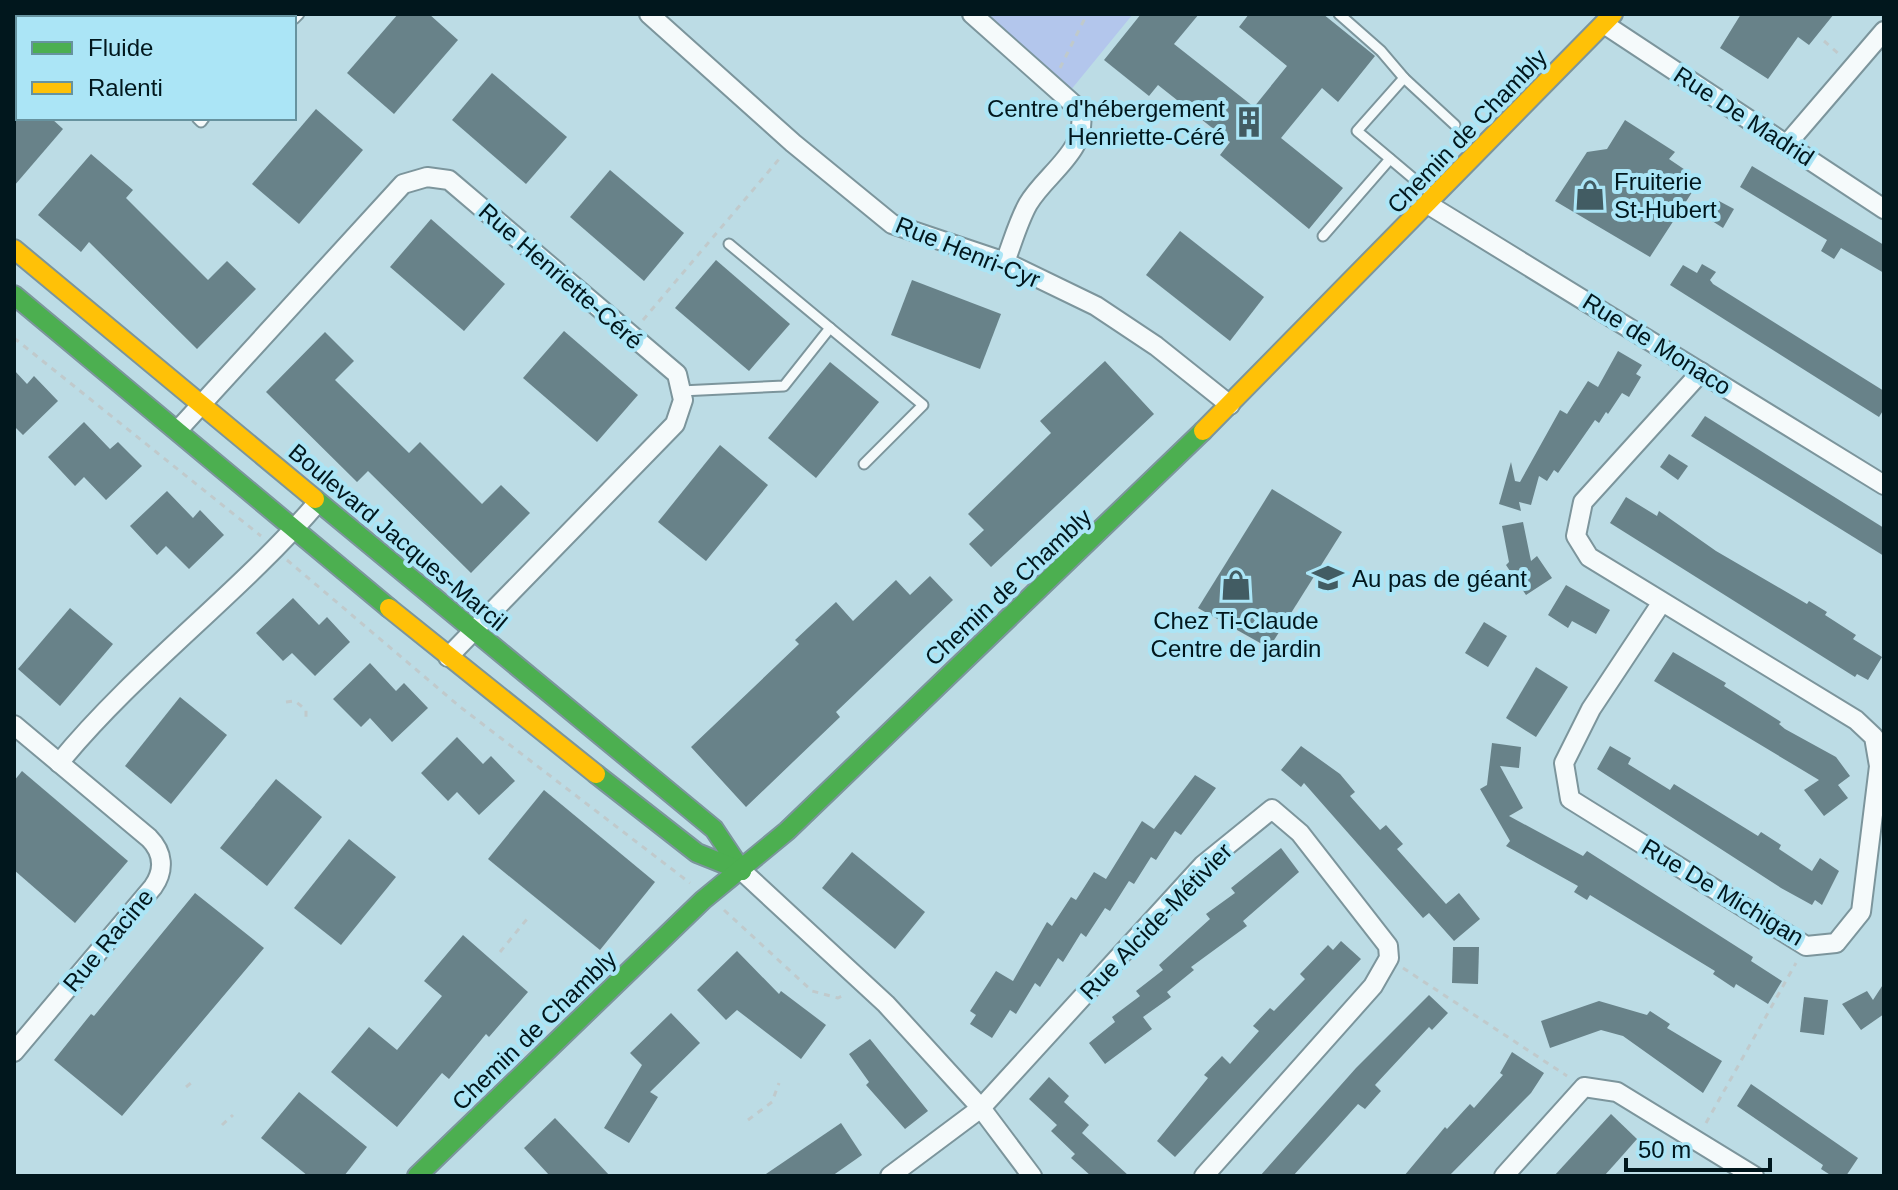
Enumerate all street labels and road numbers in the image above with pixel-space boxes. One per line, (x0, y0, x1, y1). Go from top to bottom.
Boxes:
street label: Chemin de Chambly (1382, 43, 1552, 219)
street label: Rue De Madrid (1669, 61, 1819, 171)
street label: Rue Henriette-Céré (474, 198, 648, 354)
street label: Rue Henri-Cyr (892, 211, 1044, 293)
street label: Rue de Monaco (1578, 288, 1736, 400)
street label: Boulevard Jacques-Marcil (284, 438, 512, 636)
street label: Chemin de Chambly (919, 503, 1097, 671)
street label: Rue De Michigan (1637, 833, 1809, 951)
street label: Rue Alcide-Métivier (1074, 837, 1238, 1005)
street label: Rue Racine (57, 883, 159, 997)
street label: Chemin de Chambly (446, 945, 622, 1115)

